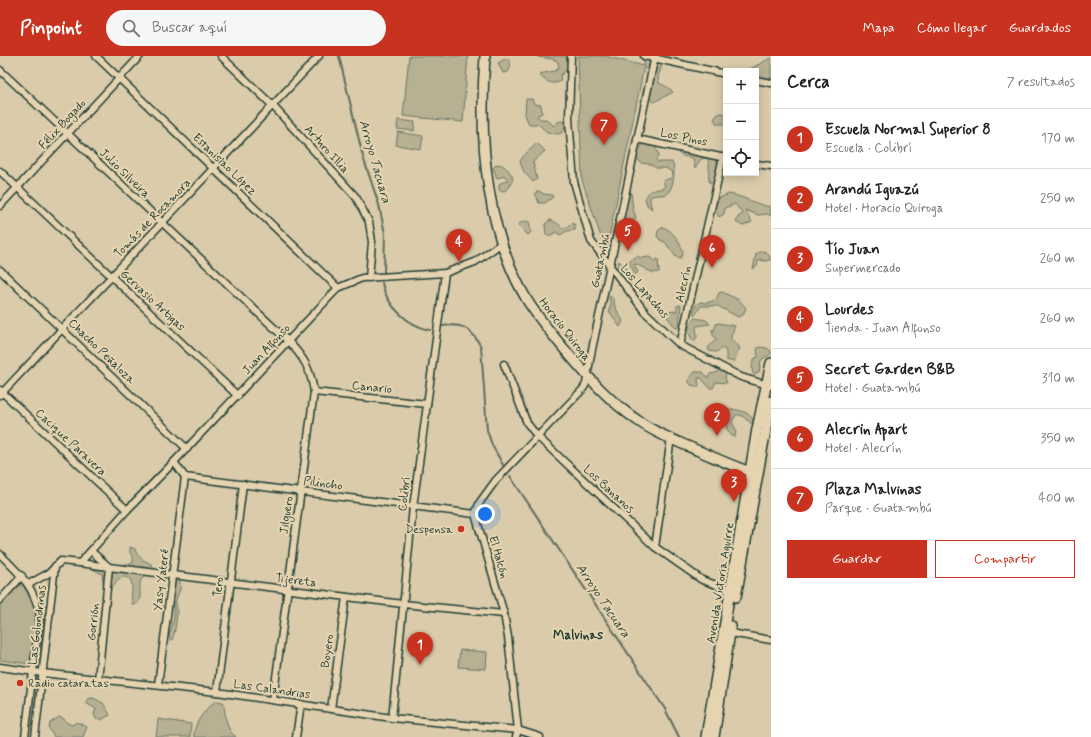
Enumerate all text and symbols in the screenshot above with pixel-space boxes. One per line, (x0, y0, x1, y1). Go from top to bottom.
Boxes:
search box (106, 10, 386, 46)
text: Pinpoint (20, 16, 82, 41)
icon: search (120, 17, 142, 39)
text: Buscar aquí (152, 18, 227, 38)
text: Mapa (863, 19, 895, 37)
text: Cómo llegar (917, 19, 987, 37)
text: Guardados (1009, 19, 1071, 37)
map controls (723, 68, 759, 176)
button: + (723, 68, 759, 104)
text: Cerca (787, 71, 830, 93)
text: 7 resultados (1007, 74, 1075, 91)
street label: Félix Bogado (35, 96, 90, 153)
button: − (723, 104, 759, 140)
pin: 7 (591, 112, 617, 145)
water label: Arroyo Tacuara (355, 118, 395, 205)
text: Escuela Normal Superior 8 (825, 120, 991, 140)
street label: Arturo Illia (300, 122, 352, 177)
street label: Los Pinos (659, 125, 709, 151)
street label: Estanislao López (189, 130, 260, 200)
text: 1 (797, 130, 803, 147)
text: 170 m (1041, 130, 1075, 147)
button: locate (723, 140, 759, 176)
text: Escuela · Colibrí (825, 140, 912, 157)
street label: Julio Silveira (95, 145, 153, 202)
street label: Tomás de Rocamora (111, 176, 195, 262)
text: Arandú Iguazú (825, 180, 919, 200)
text: 2 (797, 190, 803, 207)
text: 250 m (1040, 190, 1075, 207)
text: Hotel · Horacio Quiroga (825, 200, 943, 217)
pin: 5 (615, 218, 641, 251)
pin: 4 (446, 229, 472, 262)
street label: Guatambú (587, 232, 615, 290)
pin: 6 (699, 235, 725, 268)
text: Tío Juan (825, 240, 880, 260)
text: 3 (797, 250, 803, 267)
text: 260 m (1040, 250, 1075, 267)
text: Supermercado (825, 260, 901, 277)
street label: Los Lapachos (616, 261, 673, 323)
street label: Alecrín (672, 264, 696, 304)
street label: Gervasio Artigas (116, 266, 188, 335)
street label: Horacio Quiroga (535, 295, 594, 364)
text: Lourdes (825, 300, 874, 320)
text: 4 (796, 310, 804, 327)
text: 260 m (1040, 310, 1075, 327)
street label: Chacho Peñaloza (64, 316, 139, 388)
text: Tienda · Juan Alfonso (825, 320, 941, 337)
street label: Juan Alfonso (239, 321, 295, 379)
text: Secret Garden B&B (825, 360, 955, 380)
text: 5 (796, 370, 804, 387)
text: 310 m (1042, 370, 1075, 387)
street label: Canario (351, 378, 393, 398)
text: Hotel · Guatambú (825, 380, 921, 397)
pin: 2 (704, 403, 730, 436)
street label: Cacique Paravera (31, 406, 109, 480)
text: Alecrin Apart (825, 420, 907, 440)
text: 6 (797, 430, 803, 447)
text: 350 m (1041, 430, 1075, 447)
text: Hotel · Alecrín (825, 440, 902, 457)
street label: Los Bananos (579, 462, 637, 518)
pin: 3 (721, 469, 747, 502)
street label: Pilincho (302, 473, 343, 495)
street label: Colibrí (395, 476, 415, 512)
text: Plaza Malvinas (825, 480, 921, 500)
text: 7 (796, 490, 804, 507)
text: 400 m (1038, 490, 1075, 507)
street label: Jilguero (276, 495, 298, 535)
text: Parque · Guatambú (825, 500, 931, 517)
your location (475, 504, 495, 524)
street label: Avenida Victoria Aguirre (704, 521, 738, 645)
place label: Despensa (405, 522, 454, 538)
marker: Despensa (456, 524, 466, 534)
street label: El Halcón (484, 534, 512, 581)
button: Guardar (787, 540, 927, 578)
button: Compartir (935, 540, 1075, 578)
street label: Yasy Yateré (150, 548, 174, 612)
water label: Arroyo Tacuara (572, 561, 634, 642)
street label: Tijereta (274, 571, 317, 591)
street label: Tero (210, 576, 228, 598)
street label: Las Golondrinas (25, 584, 51, 666)
street label: Gorrión (84, 603, 104, 642)
district label: Malvinas (553, 627, 603, 644)
pin: 1 (407, 632, 433, 665)
street label: Boyero (318, 633, 338, 669)
place label: Radio cataratas (28, 676, 109, 692)
street label: Las Calandrias (232, 677, 311, 703)
marker: Radio cataratas (15, 678, 25, 688)

